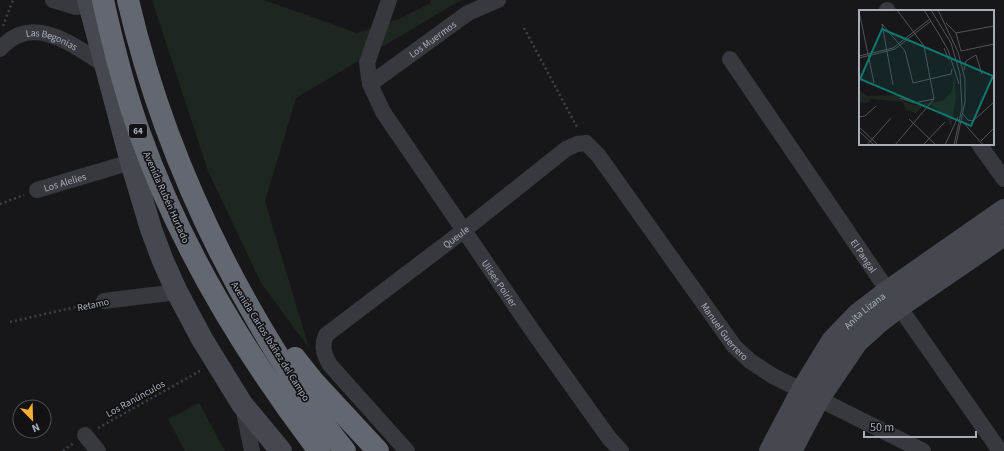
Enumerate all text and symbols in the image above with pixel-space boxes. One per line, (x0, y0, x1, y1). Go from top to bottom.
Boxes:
inset map (859, 10, 994, 145)
street label: Los Muermos (406, 18, 460, 62)
street label: Las Begonias (25, 26, 80, 54)
road number: 64 (129, 124, 147, 138)
street label: Avenida Rubén Hurtado (140, 149, 193, 246)
street label: Los Alelies (42, 170, 88, 196)
street label: Queule (440, 223, 473, 252)
street label: El Pangal (847, 237, 880, 276)
street label: Ulises Poirier (478, 257, 521, 311)
street label: Avenida Carlos Ibáñez del Campo (227, 279, 313, 404)
street label: Anita Lizana (841, 289, 889, 333)
street label: Retamo (76, 295, 110, 315)
street label: Manuel Guerrero (697, 300, 751, 364)
street label: Los Ranúnculos (103, 377, 168, 421)
north arrow (12, 399, 52, 439)
scale bar (864, 413, 976, 439)
text: N (29, 419, 42, 436)
text: 50 m (870, 419, 894, 436)

